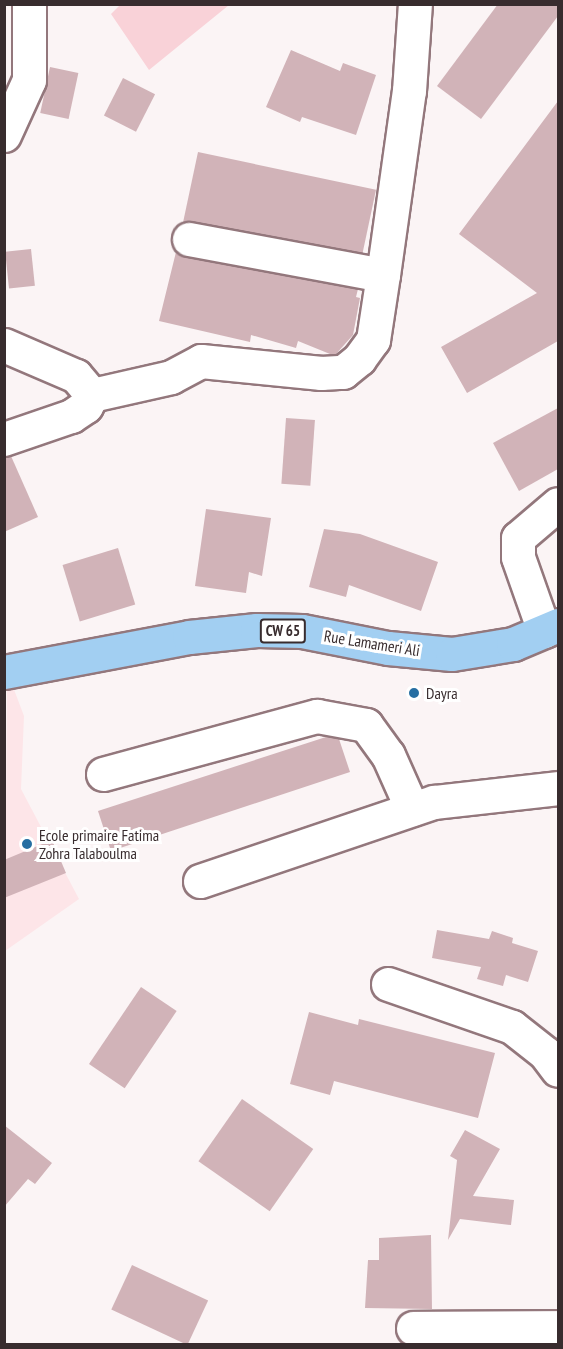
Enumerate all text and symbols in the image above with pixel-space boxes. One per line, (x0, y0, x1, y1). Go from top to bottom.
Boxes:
road number: CW 65 (259, 619, 307, 643)
street label: Rue Lamameri Ali (322, 626, 422, 660)
place label: Dayra (426, 683, 458, 703)
marker: Dayra (407, 686, 421, 700)
place label: Ecole primaire Fatima Zohra Talaboulma (39, 825, 159, 863)
marker: Ecole primaire Fatima Zohra Talaboulma (20, 837, 34, 851)

